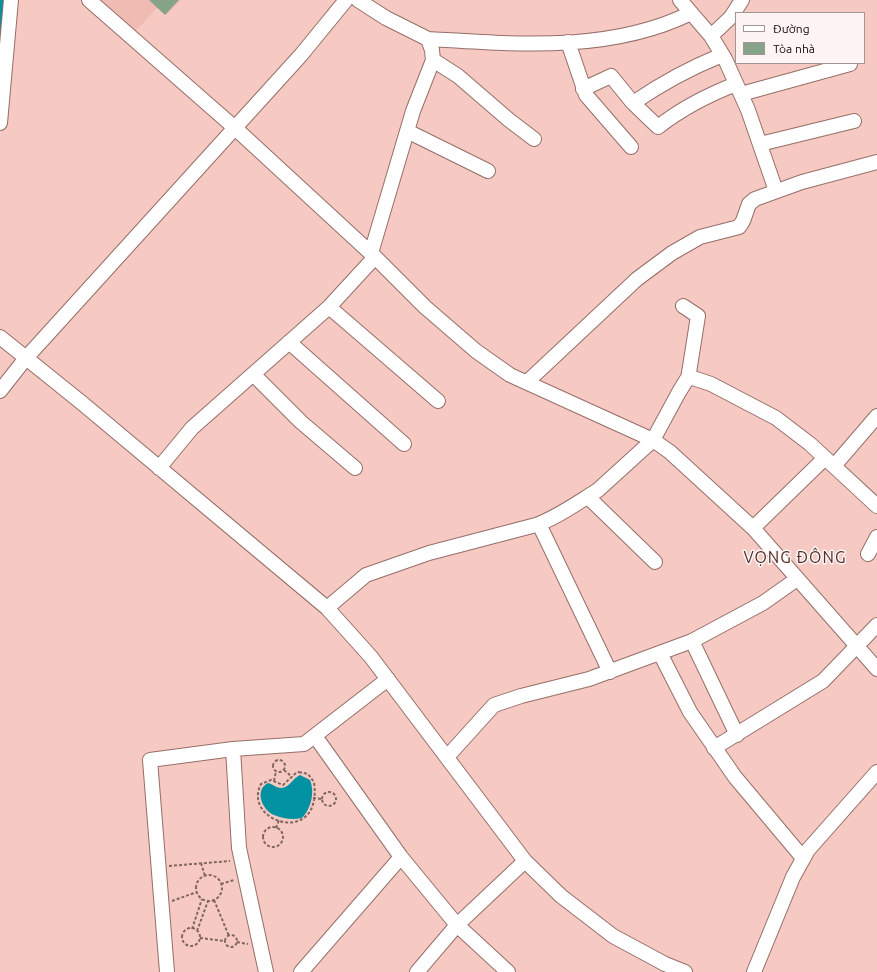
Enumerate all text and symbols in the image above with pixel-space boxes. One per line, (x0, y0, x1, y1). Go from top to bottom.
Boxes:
legend (735, 12, 865, 64)
text: Đường (773, 22, 810, 35)
text: Tòa nhà (773, 42, 815, 55)
district label: VỌNG ĐÔNG (743, 548, 847, 568)

